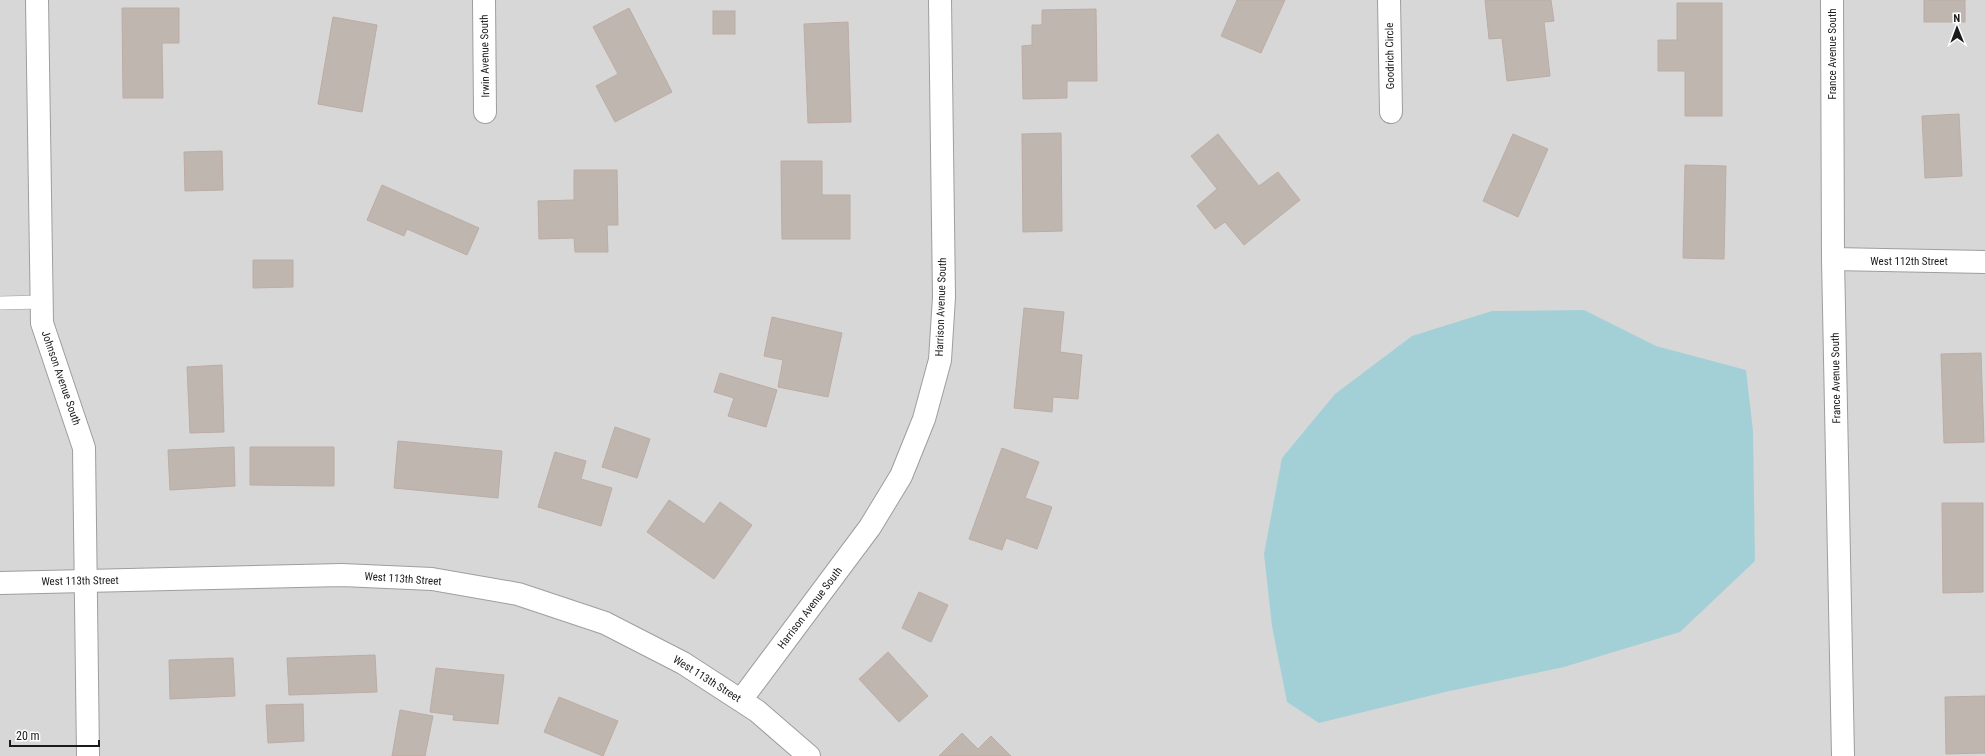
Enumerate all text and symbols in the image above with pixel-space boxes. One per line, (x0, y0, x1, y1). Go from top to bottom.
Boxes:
north arrow (1937, 8, 1977, 48)
street label: France Avenue South (1826, 9, 1839, 99)
text: N (1953, 12, 1961, 25)
street label: Irwin Avenue South (478, 14, 492, 98)
street label: Goodrich Circle (1383, 23, 1397, 89)
street label: West 112th Street (1870, 255, 1948, 268)
street label: Harrison Avenue South (933, 257, 949, 357)
street label: Johnson Avenue South (39, 329, 83, 427)
street label: France Avenue South (1829, 332, 1843, 424)
street label: Harrison Avenue South (775, 565, 845, 651)
street label: West 113th Street (364, 570, 442, 588)
street label: West 113th Street (41, 574, 119, 588)
street label: West 113th Street (671, 653, 743, 705)
scale bar (10, 722, 99, 748)
text: 20 m (16, 729, 40, 743)

